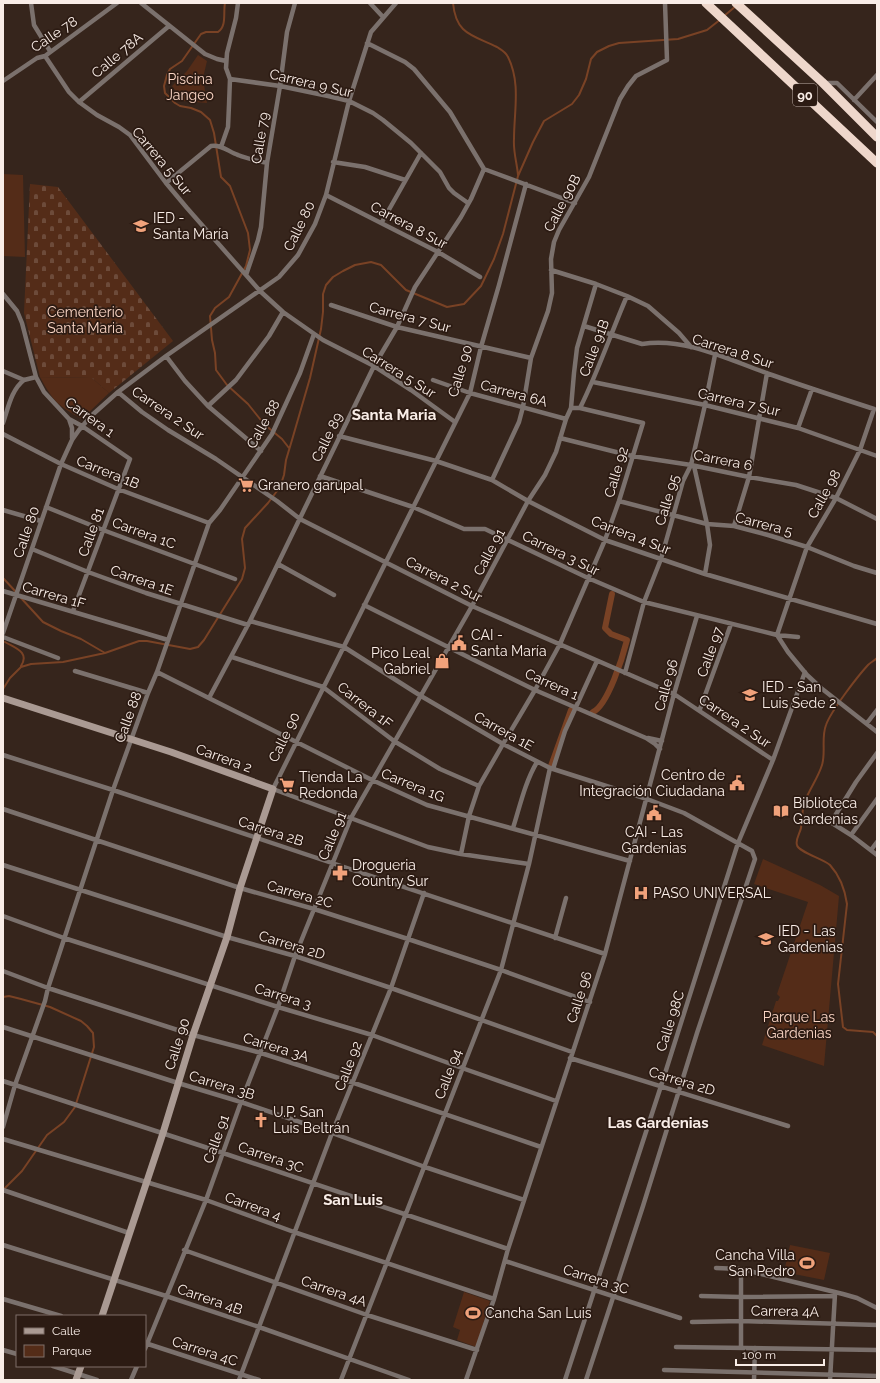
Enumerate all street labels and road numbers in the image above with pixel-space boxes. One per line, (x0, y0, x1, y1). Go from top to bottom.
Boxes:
street label: Calle 78 (28, 13, 80, 55)
street label: Calle 78A (88, 29, 146, 81)
street label: Carrera 9 Sur (268, 66, 354, 100)
road number: 90 (793, 84, 817, 106)
street label: Calle 79 (248, 111, 272, 165)
street label: Carrera 5 Sur (129, 124, 195, 198)
street label: Calle 90B (540, 172, 584, 234)
street label: Calle 80 (280, 198, 318, 254)
street label: Carrera 8 Sur (368, 198, 450, 252)
street label: Carrera 7 Sur (367, 298, 453, 336)
street label: Calle 91B (576, 317, 612, 379)
street label: Carrera 8 Sur (690, 330, 776, 372)
street label: Carrera 5 Sur (359, 343, 439, 401)
street label: Calle 90 (445, 343, 475, 399)
street label: Carrera 6A (479, 376, 550, 410)
street label: Carrera 2 Sur (129, 383, 207, 443)
street label: Carrera 7 Sur (696, 385, 782, 419)
street label: Carrera 1 (62, 394, 118, 440)
street label: Calle 88 (243, 397, 283, 451)
street label: Calle 89 (308, 410, 346, 464)
street label: Calle 92 (601, 445, 631, 499)
street label: Carrera 6 (692, 446, 754, 474)
street label: Carrera 1B (74, 452, 142, 492)
street label: Calle 98 (804, 467, 844, 521)
street label: Calle 95 (652, 472, 682, 527)
street label: Calle 80 (10, 504, 42, 560)
street label: Calle 81 (75, 505, 107, 559)
street label: Carrera 5 (734, 509, 795, 539)
street label: Carrera 4 Sur (589, 512, 673, 558)
street label: Carrera 1C (110, 514, 178, 552)
street label: Calle 91 (470, 526, 508, 578)
street label: Carrera 3 Sur (520, 527, 602, 579)
street label: Carrera 2 Sur (403, 553, 485, 605)
street label: Carrera 1E (108, 562, 176, 598)
street label: Carrera 1F (20, 578, 88, 612)
street label: Calle 97 (694, 624, 727, 679)
street label: Calle 96 (651, 657, 681, 713)
street label: Carrera 1 (523, 665, 581, 703)
street label: Carrera 1F (334, 679, 396, 731)
street label: Calle 88 (111, 689, 145, 745)
street label: Carrera 2 Sur (696, 691, 774, 751)
street label: Carrera 1E (471, 708, 537, 754)
street label: Calle 90 (265, 709, 303, 765)
street label: Carrera 2 (194, 740, 254, 776)
street label: Carrera 1G (379, 765, 447, 805)
street label: Calle 91 (315, 809, 349, 863)
street label: Carrera 2B (236, 813, 306, 849)
street label: Carrera 2C (265, 877, 335, 911)
street label: Carrera 2D (257, 927, 327, 963)
street label: Calle 96 (563, 969, 595, 1025)
street label: Carrera 3 (253, 980, 313, 1012)
street label: Calle 98C (653, 988, 687, 1053)
street label: Calle 90 (161, 1016, 193, 1072)
street label: Carrera 3A (241, 1029, 311, 1065)
street label: Calle 92 (331, 1039, 365, 1093)
street label: Calle 94 (431, 1046, 465, 1101)
street label: Carrera 2D (647, 1063, 717, 1099)
street label: Carrera 3B (187, 1067, 257, 1103)
street label: Calle 91 (200, 1112, 232, 1166)
street label: Carrera 3C (236, 1138, 306, 1176)
street label: Carrera 4 (223, 1188, 284, 1224)
street label: Carrera 3C (561, 1261, 631, 1297)
street label: Carrera 4A (299, 1272, 369, 1310)
street label: Carrera 4B (175, 1280, 245, 1318)
street label: Carrera 4A (751, 1302, 820, 1320)
street label: Carrera 4C (170, 1333, 240, 1369)

